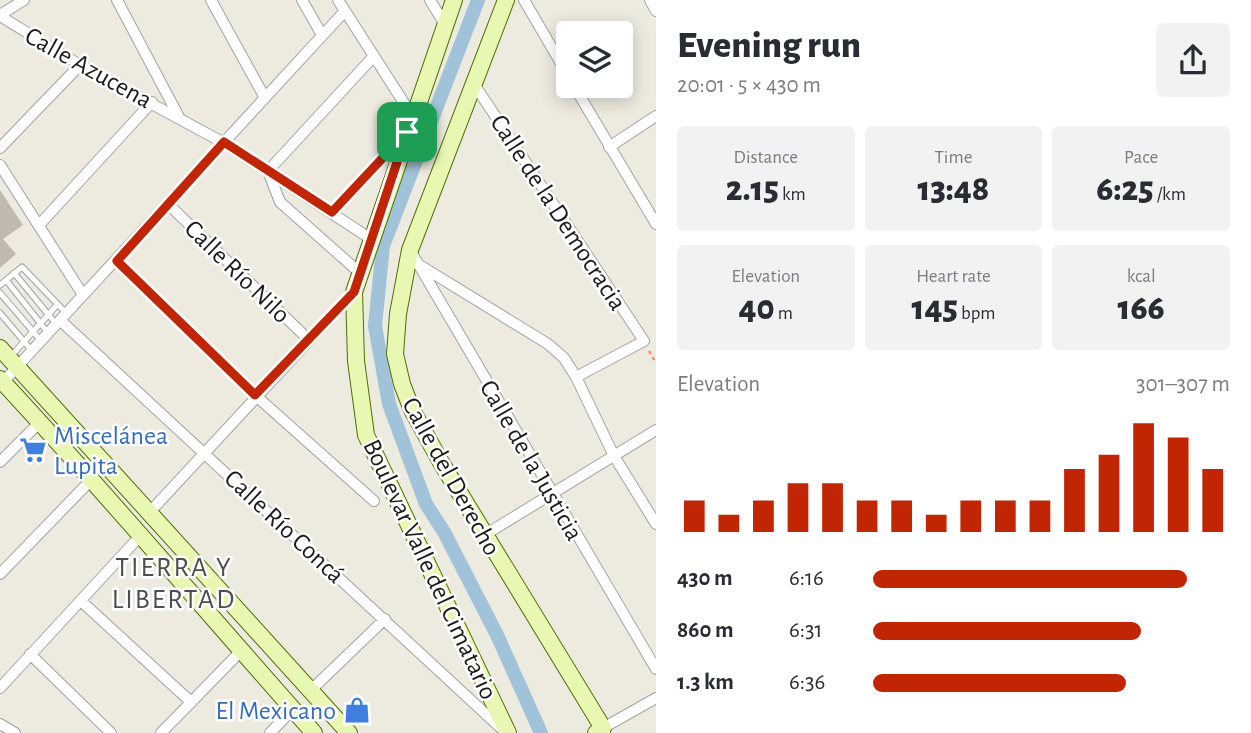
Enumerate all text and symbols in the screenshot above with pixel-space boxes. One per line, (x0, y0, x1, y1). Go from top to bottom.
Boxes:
map controls (556, 21, 633, 98)
button: layers (556, 21, 633, 98)
street label: Calle Azucena (21, 22, 157, 113)
button: share (1156, 23, 1230, 97)
text: Evening run (677, 27, 861, 65)
text: 20:01 · 5 × 430 m (677, 74, 821, 97)
pin (377, 102, 437, 162)
street label: Calle de la Democracia (485, 110, 631, 315)
icon: arrive (388, 113, 426, 151)
text: Distance (734, 148, 798, 167)
text: Time (935, 148, 972, 167)
text: Pace (1124, 148, 1158, 167)
text: 2.15 (726, 172, 779, 207)
text: 13:48 (918, 172, 989, 207)
text: 6:25 (1096, 172, 1154, 207)
text: km (779, 185, 806, 204)
text: /km (1154, 185, 1186, 204)
street label: Calle Río Nilo (179, 215, 295, 328)
text: Elevation (731, 267, 800, 286)
text: Heart rate (916, 267, 991, 286)
text: kcal (1127, 267, 1156, 286)
text: 40 (739, 291, 775, 326)
text: 145 (912, 291, 958, 326)
text: 166 (1118, 291, 1165, 326)
text: m (775, 304, 793, 323)
text: bpm (958, 304, 995, 323)
text: Elevation (677, 373, 760, 396)
text: 301–307 m (1136, 373, 1230, 396)
street label: Calle de la Justicia (475, 376, 588, 545)
street label: Calle del Derecho (397, 393, 505, 560)
place label: Miscelánea Lupita (54, 423, 168, 479)
supermarket icon: Miscelánea Lupita (18, 435, 48, 465)
street label: Boulevar Valle del Cimatario (358, 435, 502, 704)
street label: Calle Río Concá (219, 465, 349, 588)
district label: TIERRA Y LIBERTAD (112, 554, 236, 614)
text: 430 m (677, 567, 733, 590)
text: 6:16 (789, 567, 824, 590)
text: 860 m (677, 619, 733, 642)
text: 6:31 (789, 619, 822, 642)
text: 1.3 km (677, 671, 734, 694)
text: 6:36 (789, 671, 825, 694)
shop icon: El Mexicano (342, 695, 372, 725)
place label: El Mexicano (216, 698, 336, 724)

